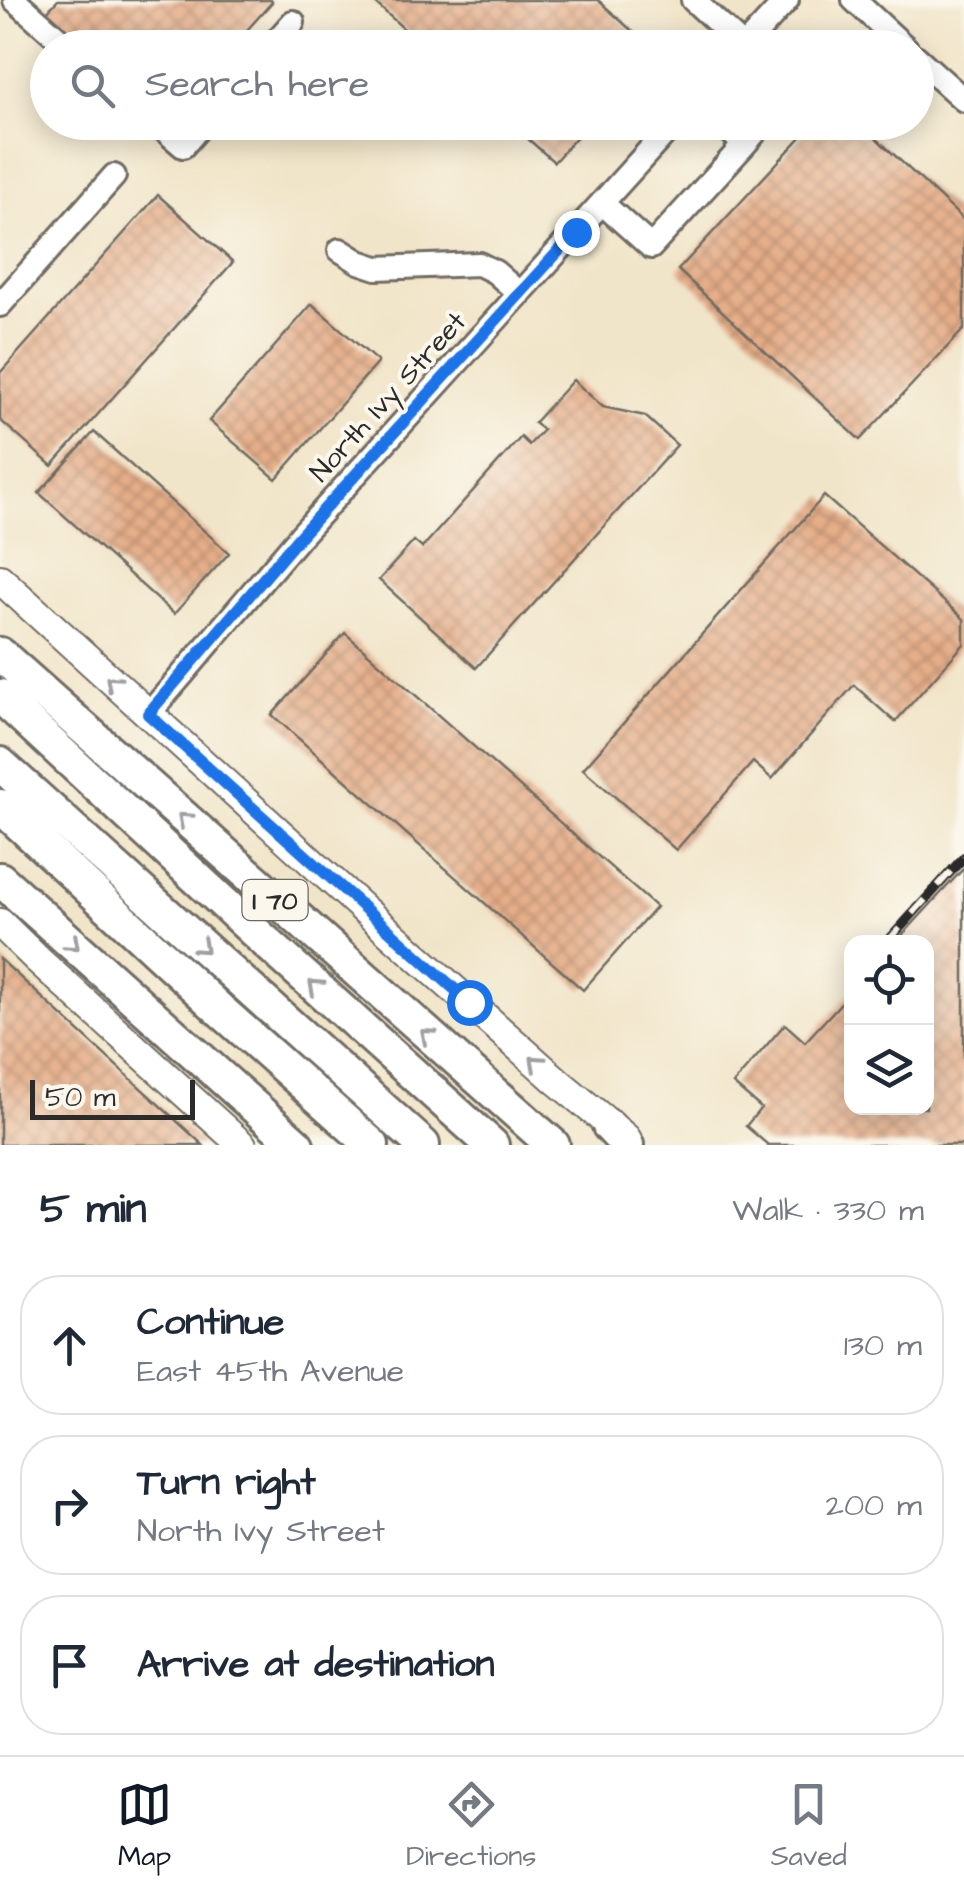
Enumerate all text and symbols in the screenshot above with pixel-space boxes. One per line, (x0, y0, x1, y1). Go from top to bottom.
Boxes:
search box (30, 30, 934, 140)
icon: search (65, 58, 120, 113)
text: Search here (145, 59, 369, 111)
route end (554, 210, 600, 256)
street label: North Ivy Street (301, 303, 477, 492)
one-way arrow (105, 676, 124, 694)
one-way arrow (177, 812, 196, 830)
road number: I 70 (242, 880, 308, 920)
one-way arrow (61, 932, 79, 950)
one-way arrow (190, 935, 209, 953)
map controls (844, 935, 934, 1115)
button: locate (844, 935, 934, 1025)
one-way arrow (308, 980, 327, 998)
route start (447, 980, 493, 1026)
button: layers (844, 1025, 934, 1115)
one-way arrow (420, 1028, 438, 1046)
one-way arrow (529, 1056, 548, 1074)
scale bar (30, 1075, 195, 1120)
text: 50 m (45, 1078, 116, 1117)
text: 5 min (40, 1181, 147, 1239)
text: Walk · 330 m (732, 1188, 924, 1233)
text: Continue (137, 1297, 284, 1349)
icon: ahead (42, 1318, 97, 1373)
text: 130 m (844, 1323, 922, 1368)
text: East 45th Avenue (137, 1349, 404, 1394)
text: Turn right (137, 1457, 316, 1509)
icon: right (42, 1478, 97, 1533)
text: 200 m (826, 1483, 922, 1528)
text: North Ivy Street (137, 1509, 385, 1554)
icon: arrive (42, 1638, 97, 1693)
text: Arrive at destination (137, 1639, 494, 1691)
tab: Map (117, 1777, 172, 1876)
tab: Directions (406, 1777, 536, 1876)
tab: Saved (771, 1777, 847, 1876)

